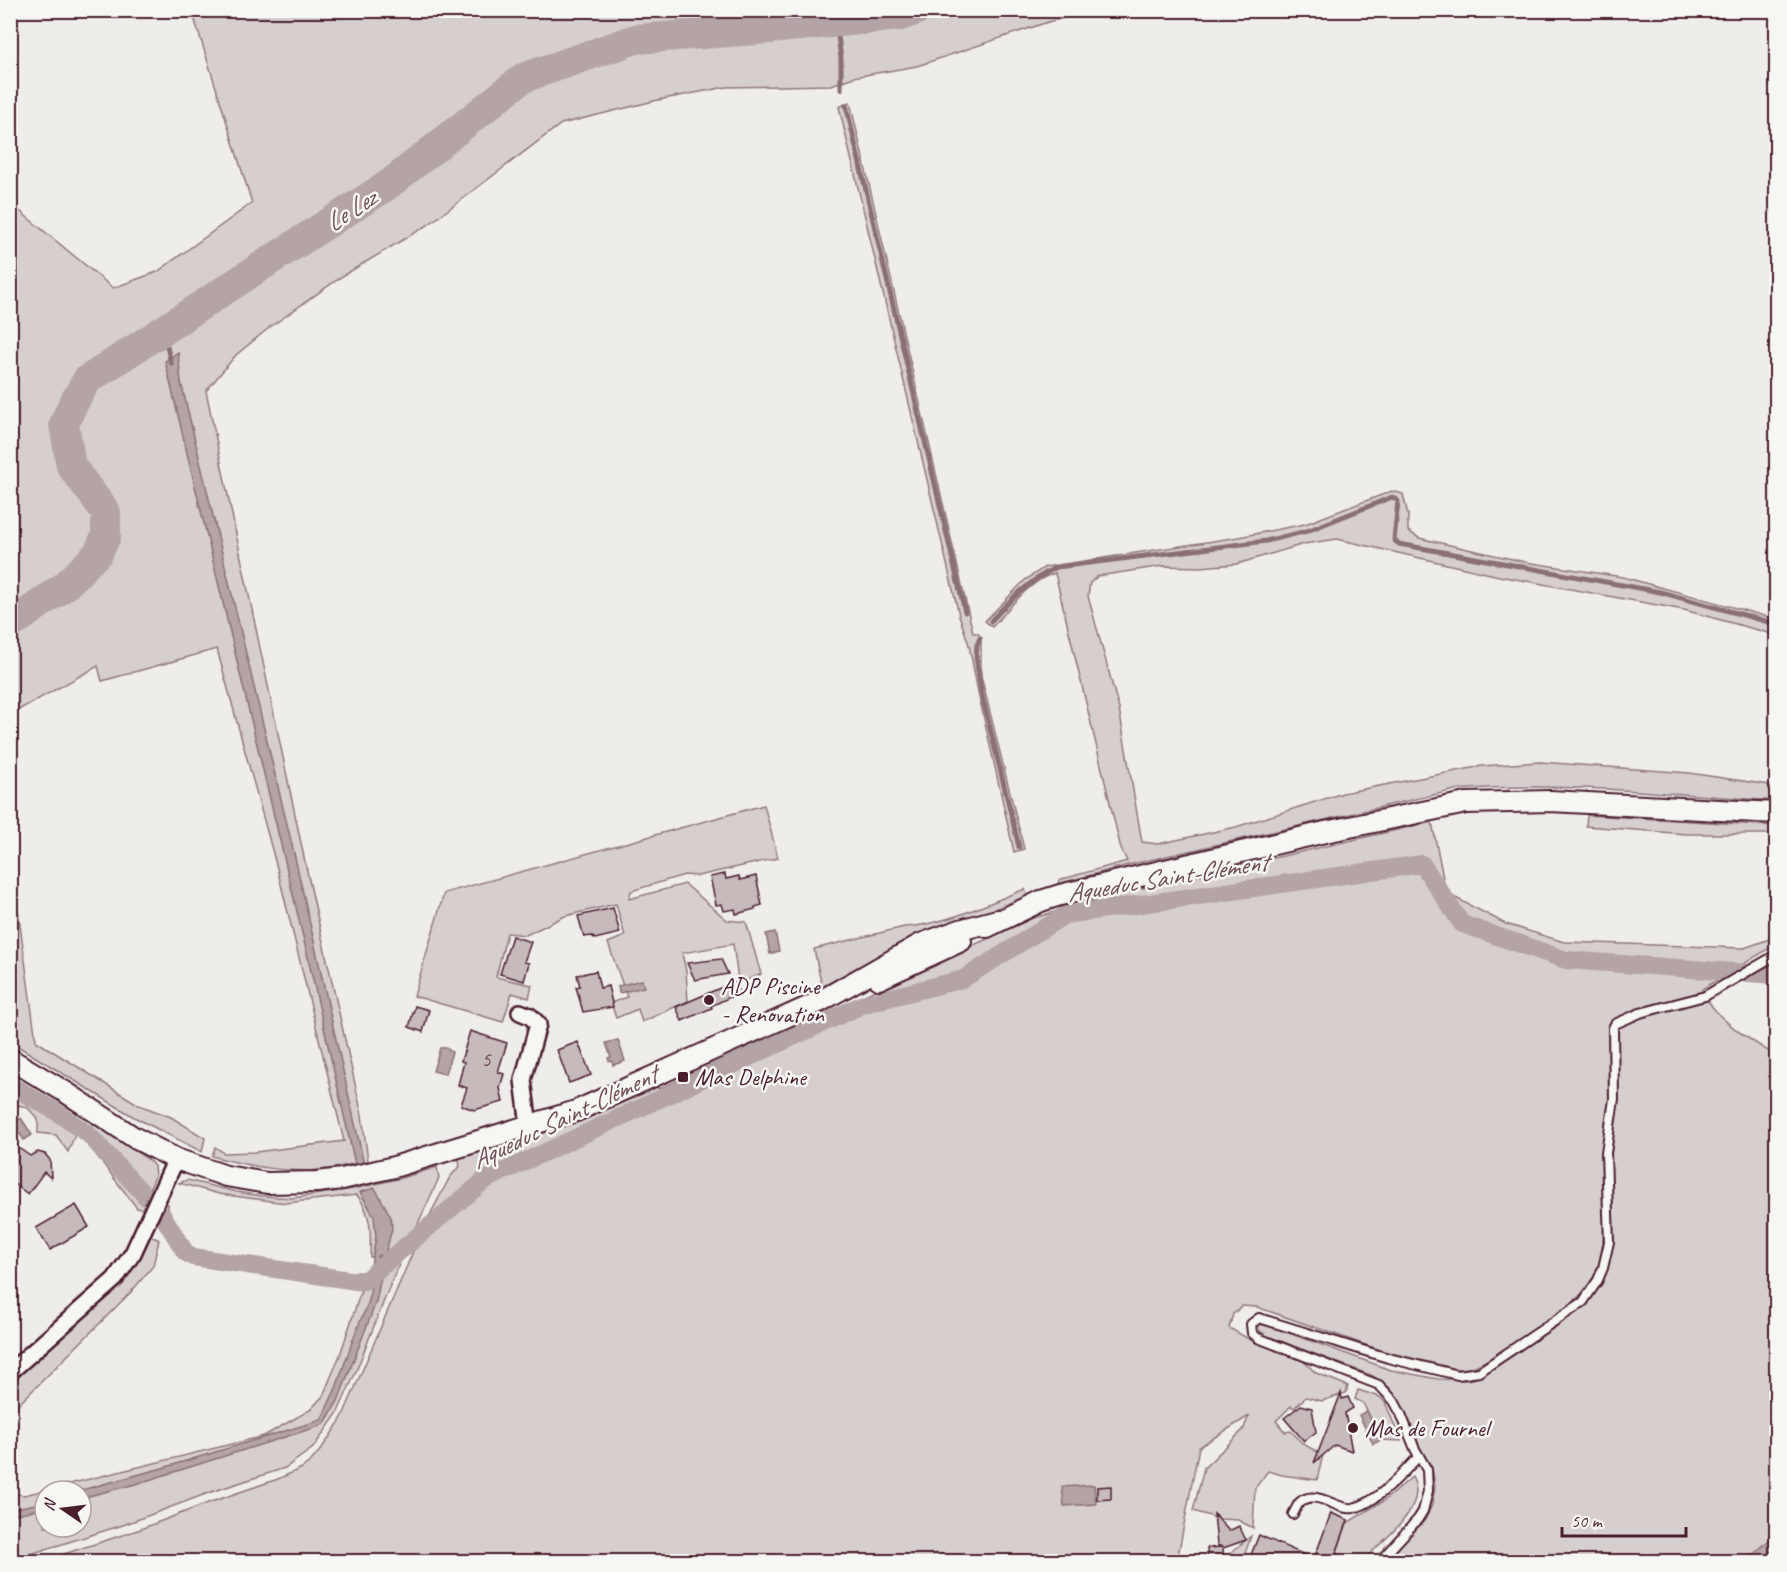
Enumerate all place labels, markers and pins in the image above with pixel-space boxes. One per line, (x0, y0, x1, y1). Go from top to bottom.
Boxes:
place label: ADP Piscine - Renovation (721, 971, 825, 1029)
marker: ADP Piscine - Renovation (702, 993, 716, 1007)
place label: Mas Delphine (695, 1062, 808, 1092)
marker: Mas Delphine (676, 1070, 690, 1084)
place label: Mas de Fournel (1365, 1413, 1493, 1443)
marker: Mas de Fournel (1346, 1421, 1360, 1435)

